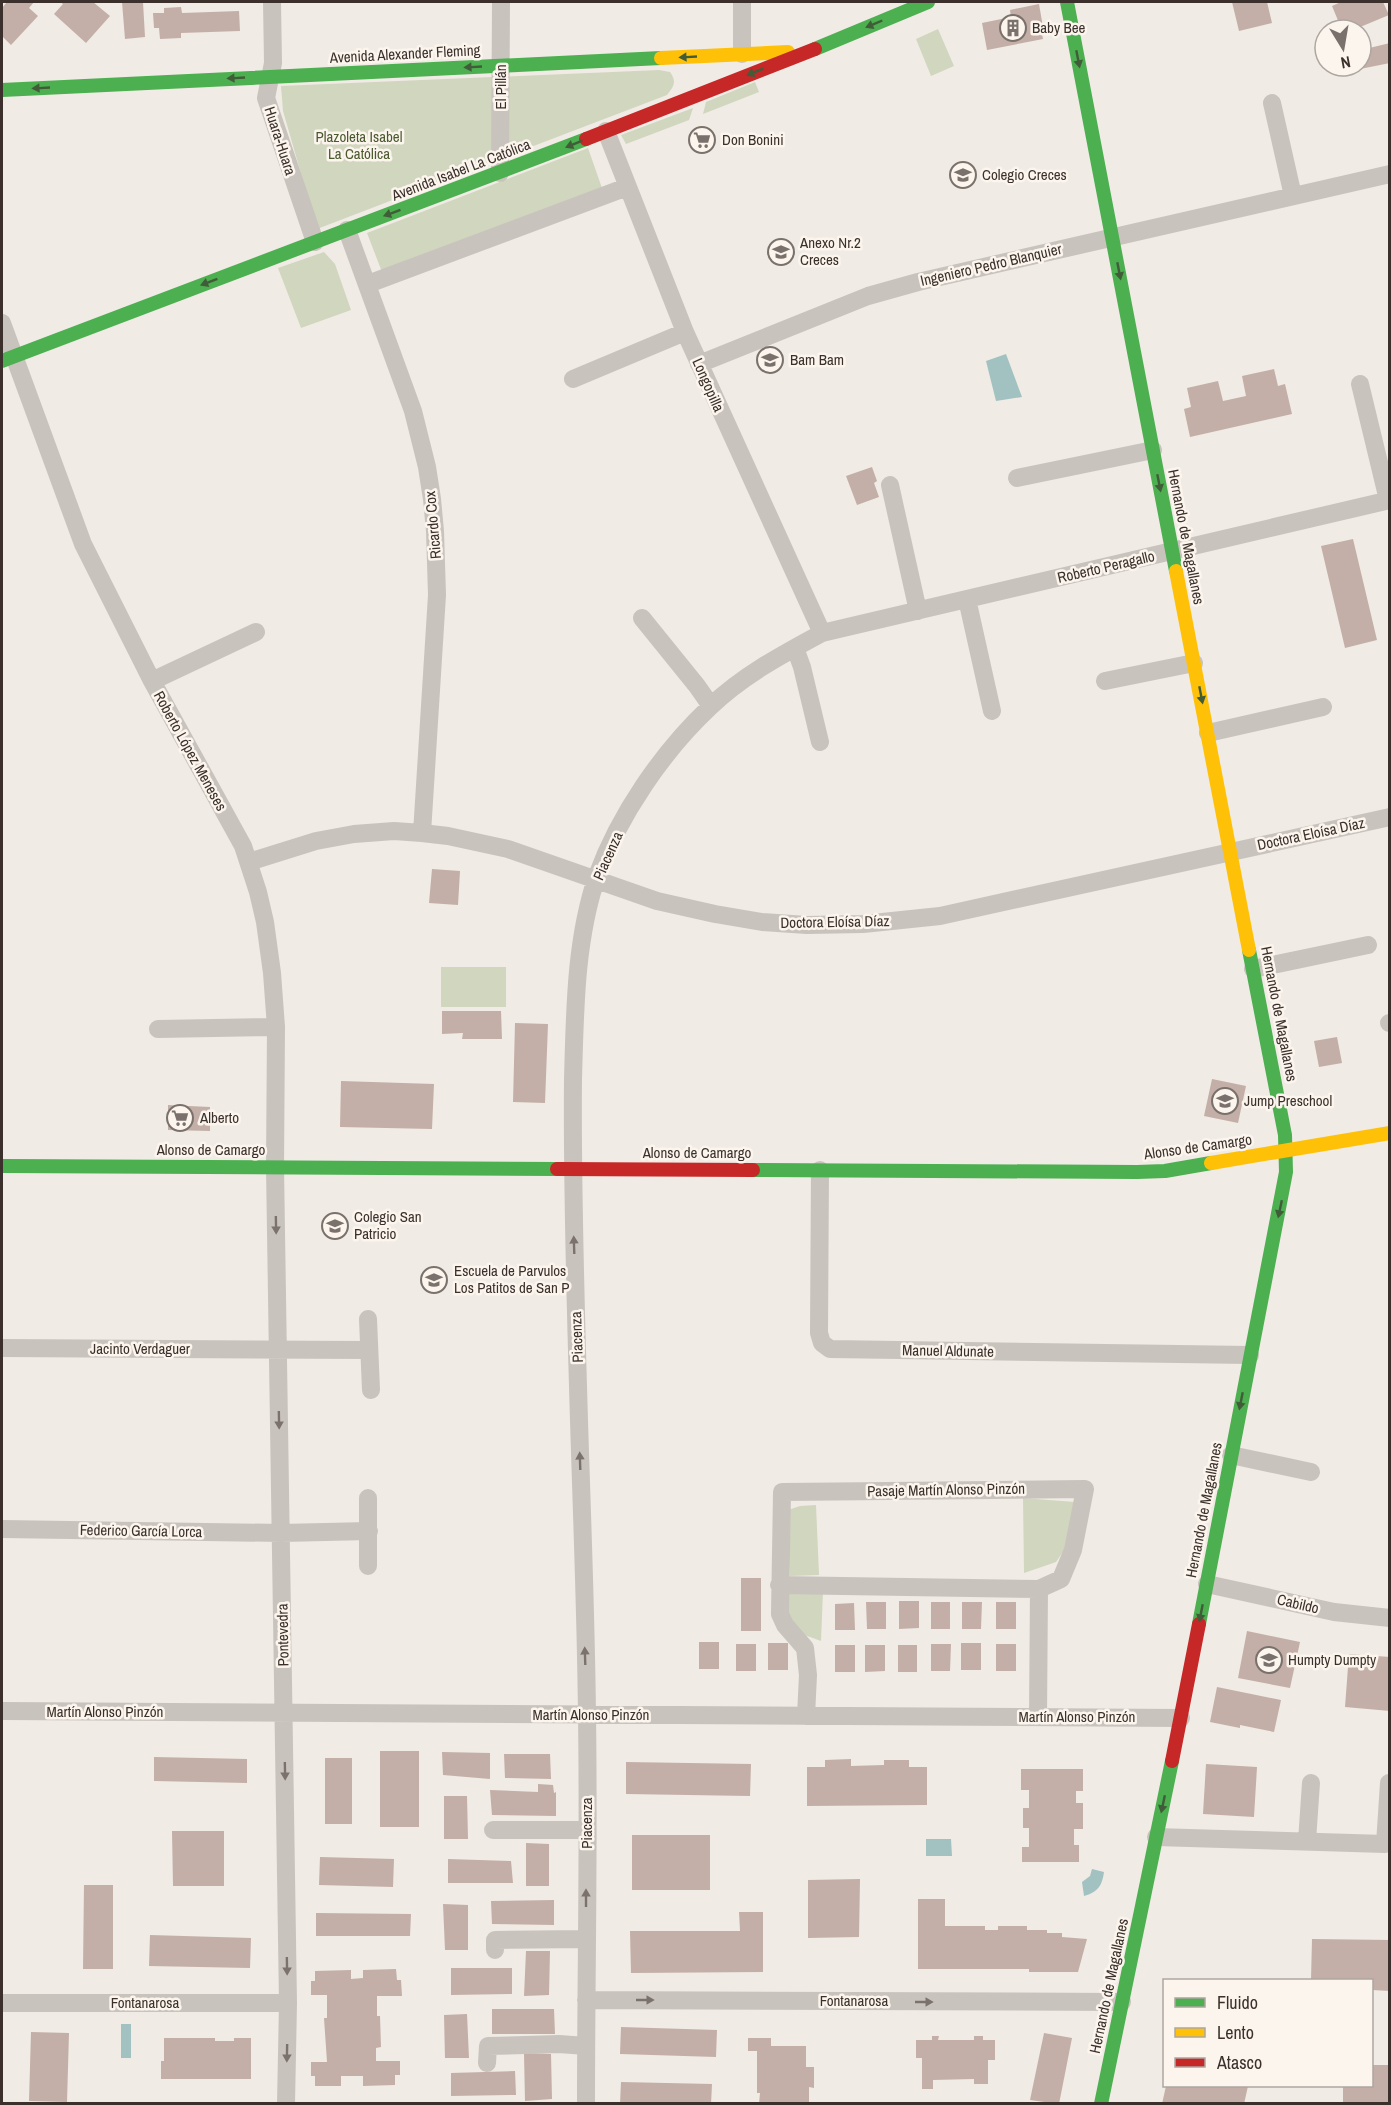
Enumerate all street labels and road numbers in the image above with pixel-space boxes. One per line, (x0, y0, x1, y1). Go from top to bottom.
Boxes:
street label: Avenida Alexander Fleming (328, 39, 481, 68)
street label: El Pillán (490, 64, 511, 110)
street label: Huara-Huara (260, 104, 301, 178)
street label: Avenida Isabel La Católica (388, 133, 533, 206)
street label: Ingeniero Pedro Blanquier (918, 238, 1064, 291)
street label: Longopilla (687, 355, 730, 415)
street label: Hernando de Magallanes (1163, 467, 1210, 606)
street label: Ricardo Cox (419, 489, 446, 560)
street label: Roberto Peragallo (1055, 545, 1157, 588)
street label: Roberto López Meneses (149, 687, 232, 814)
street label: Doctora Eloísa Díaz (1255, 812, 1367, 855)
street label: Piacenza (588, 828, 628, 883)
street label: Doctora Eloísa Díaz (780, 910, 890, 933)
street label: Hernando de Magallanes (1256, 944, 1303, 1083)
street label: Alonso de Camargo (1142, 1129, 1253, 1165)
street label: Alonso de Camargo (156, 1139, 266, 1160)
street label: Alonso de Camargo (642, 1142, 752, 1163)
street label: Piacenza (565, 1311, 588, 1363)
street label: Jacinto Verdaguer (90, 1338, 190, 1359)
street label: Manuel Aldunate (902, 1339, 994, 1362)
street label: Hernando de Magallanes (1180, 1440, 1227, 1579)
street label: Pasaje Martín Alonso Pinzón (867, 1478, 1025, 1501)
street label: Federico García Lorca (80, 1519, 203, 1542)
street label: Cabildo (1275, 1589, 1321, 1619)
street label: Pontevedra (271, 1603, 294, 1667)
street label: Martín Alonso Pinzón (47, 1701, 163, 1722)
street label: Martín Alonso Pinzón (533, 1704, 649, 1725)
street label: Martín Alonso Pinzón (1019, 1706, 1135, 1727)
street label: Piacenza (576, 1797, 597, 1849)
street label: Hernando de Magallanes (1084, 1916, 1133, 2055)
street label: Fontanarosa (820, 1990, 888, 2011)
street label: Fontanarosa (111, 1992, 179, 2013)

